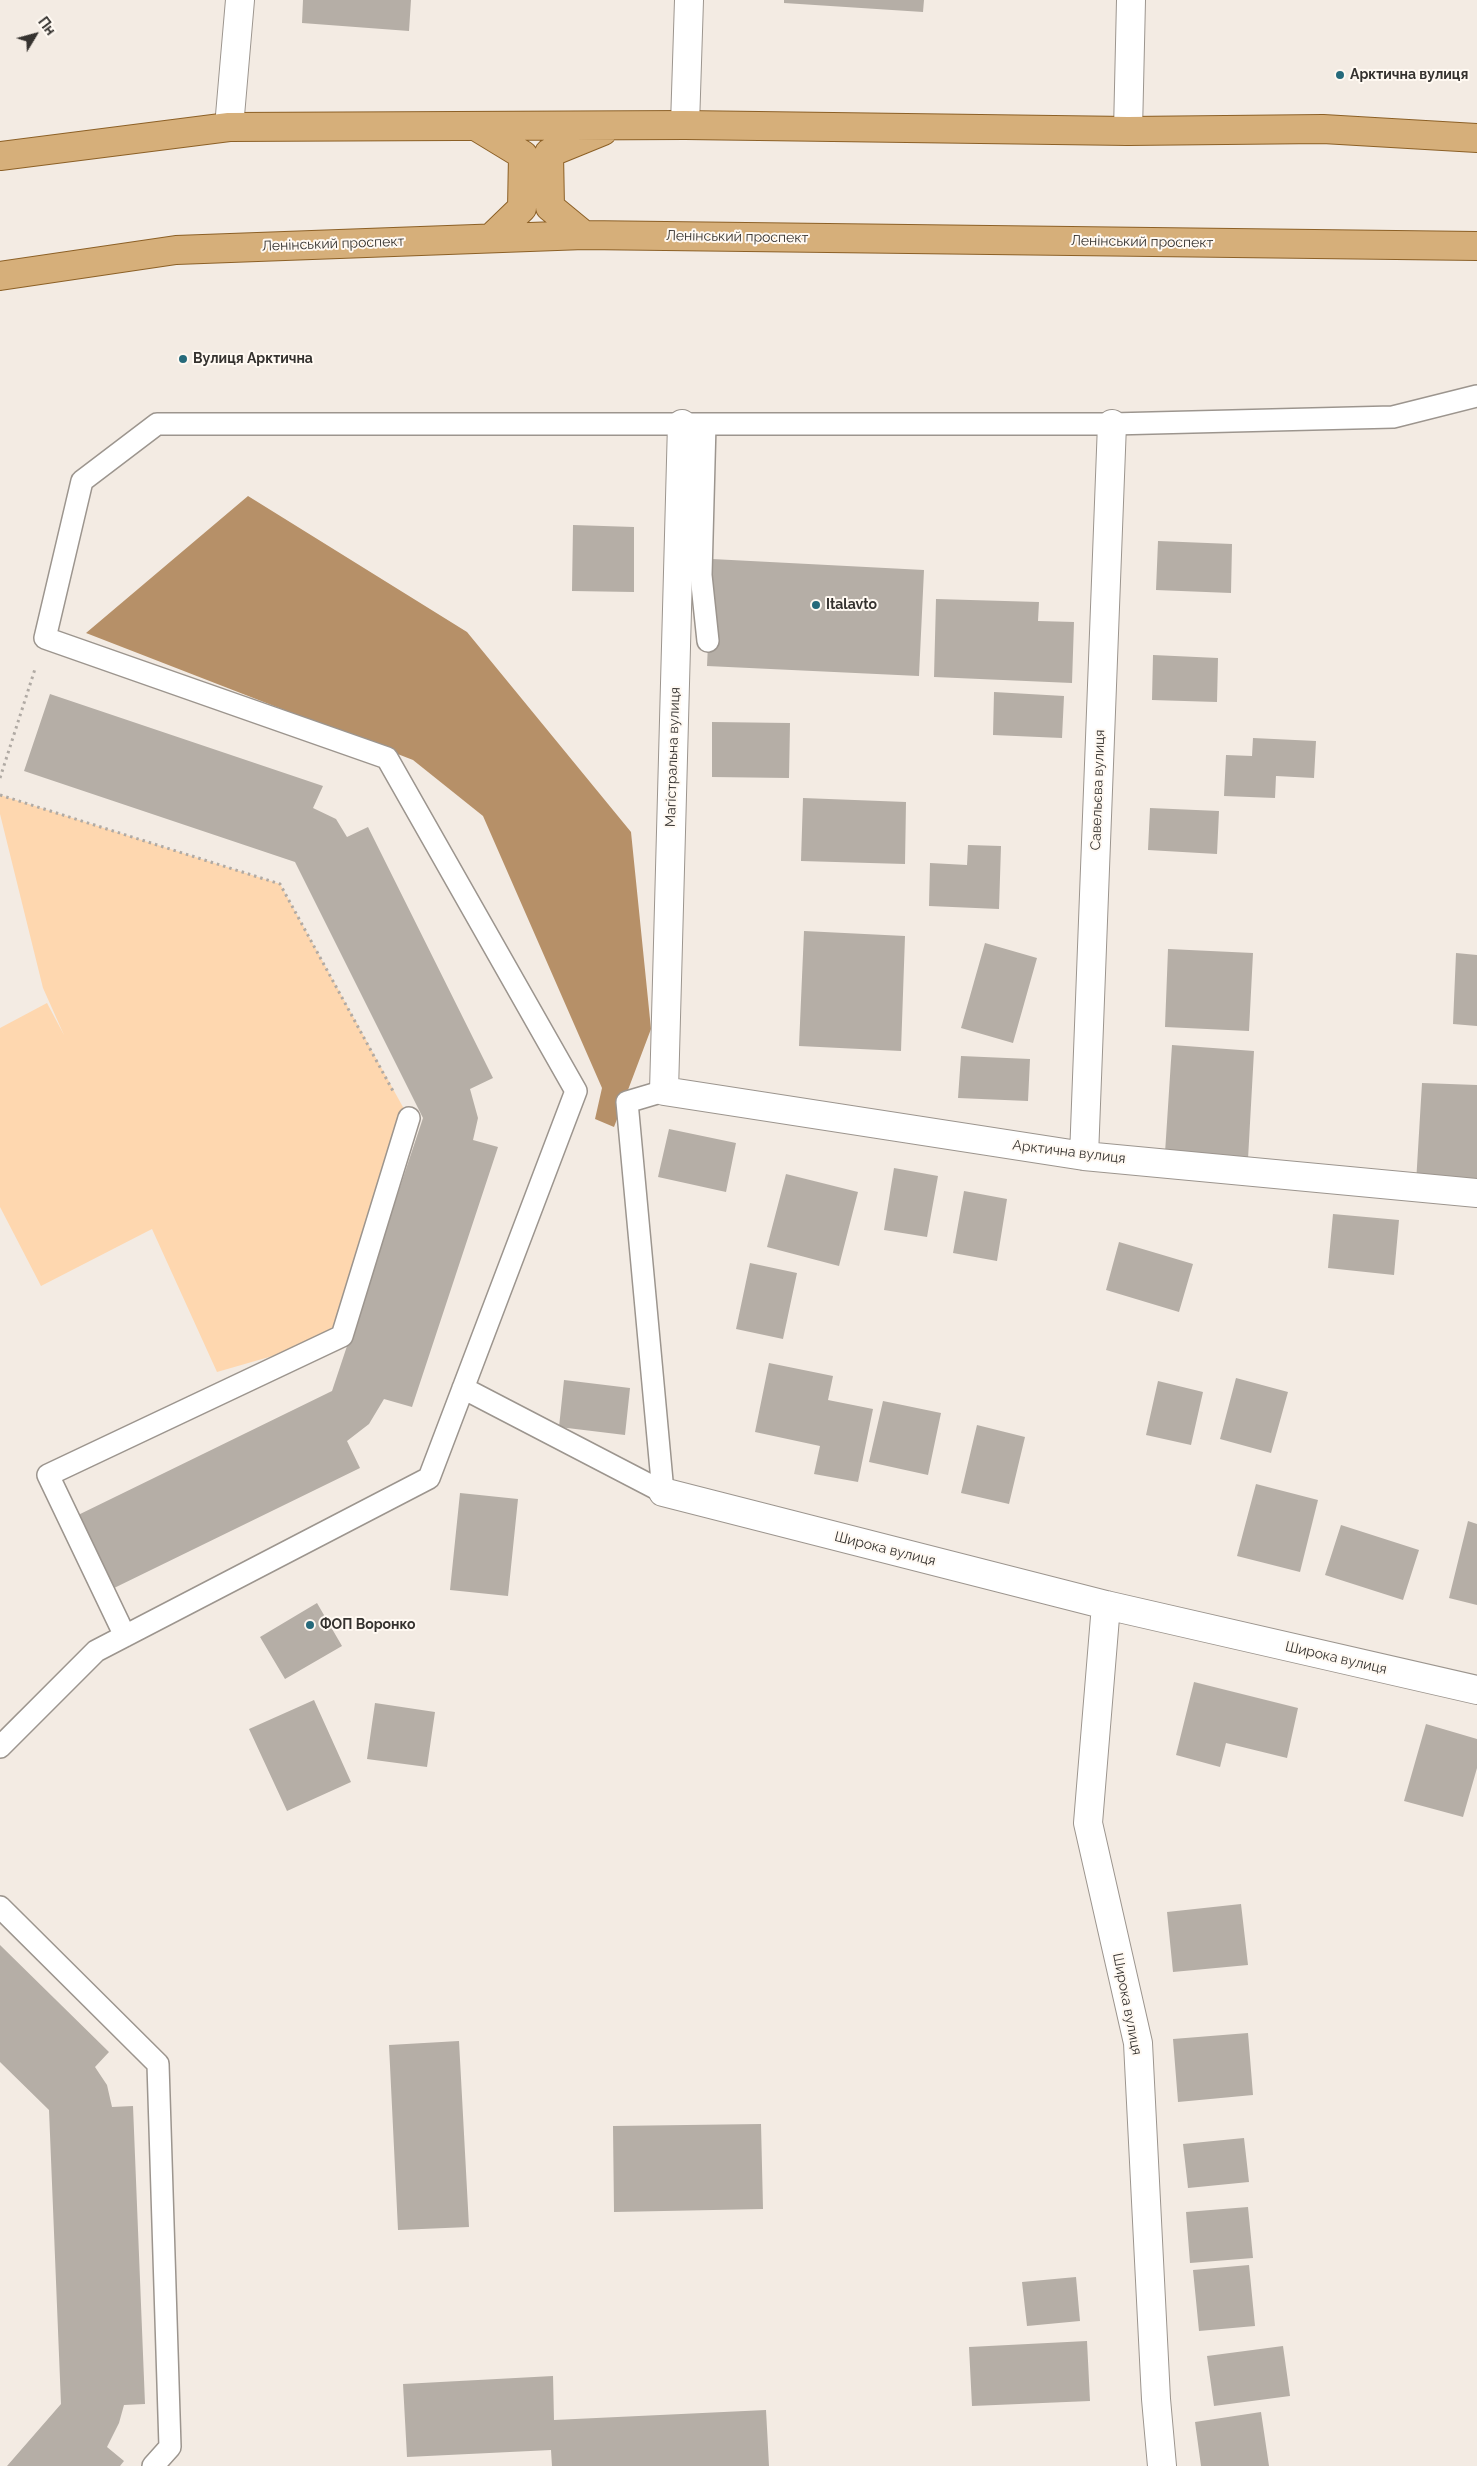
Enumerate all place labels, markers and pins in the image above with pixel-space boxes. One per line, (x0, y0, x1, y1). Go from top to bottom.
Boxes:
place label: Арктична вулиця (1350, 67, 1468, 83)
marker: Арктична вулиця (1334, 69, 1346, 81)
place label: Вулиця Арктична (193, 351, 313, 367)
marker: Вулиця Арктична (177, 353, 189, 365)
place label: Italavto (826, 597, 877, 613)
marker: Italavto (810, 599, 822, 611)
place label: ФОП Воронко (320, 1617, 416, 1633)
marker: ФОП Воронко (304, 1619, 316, 1631)

